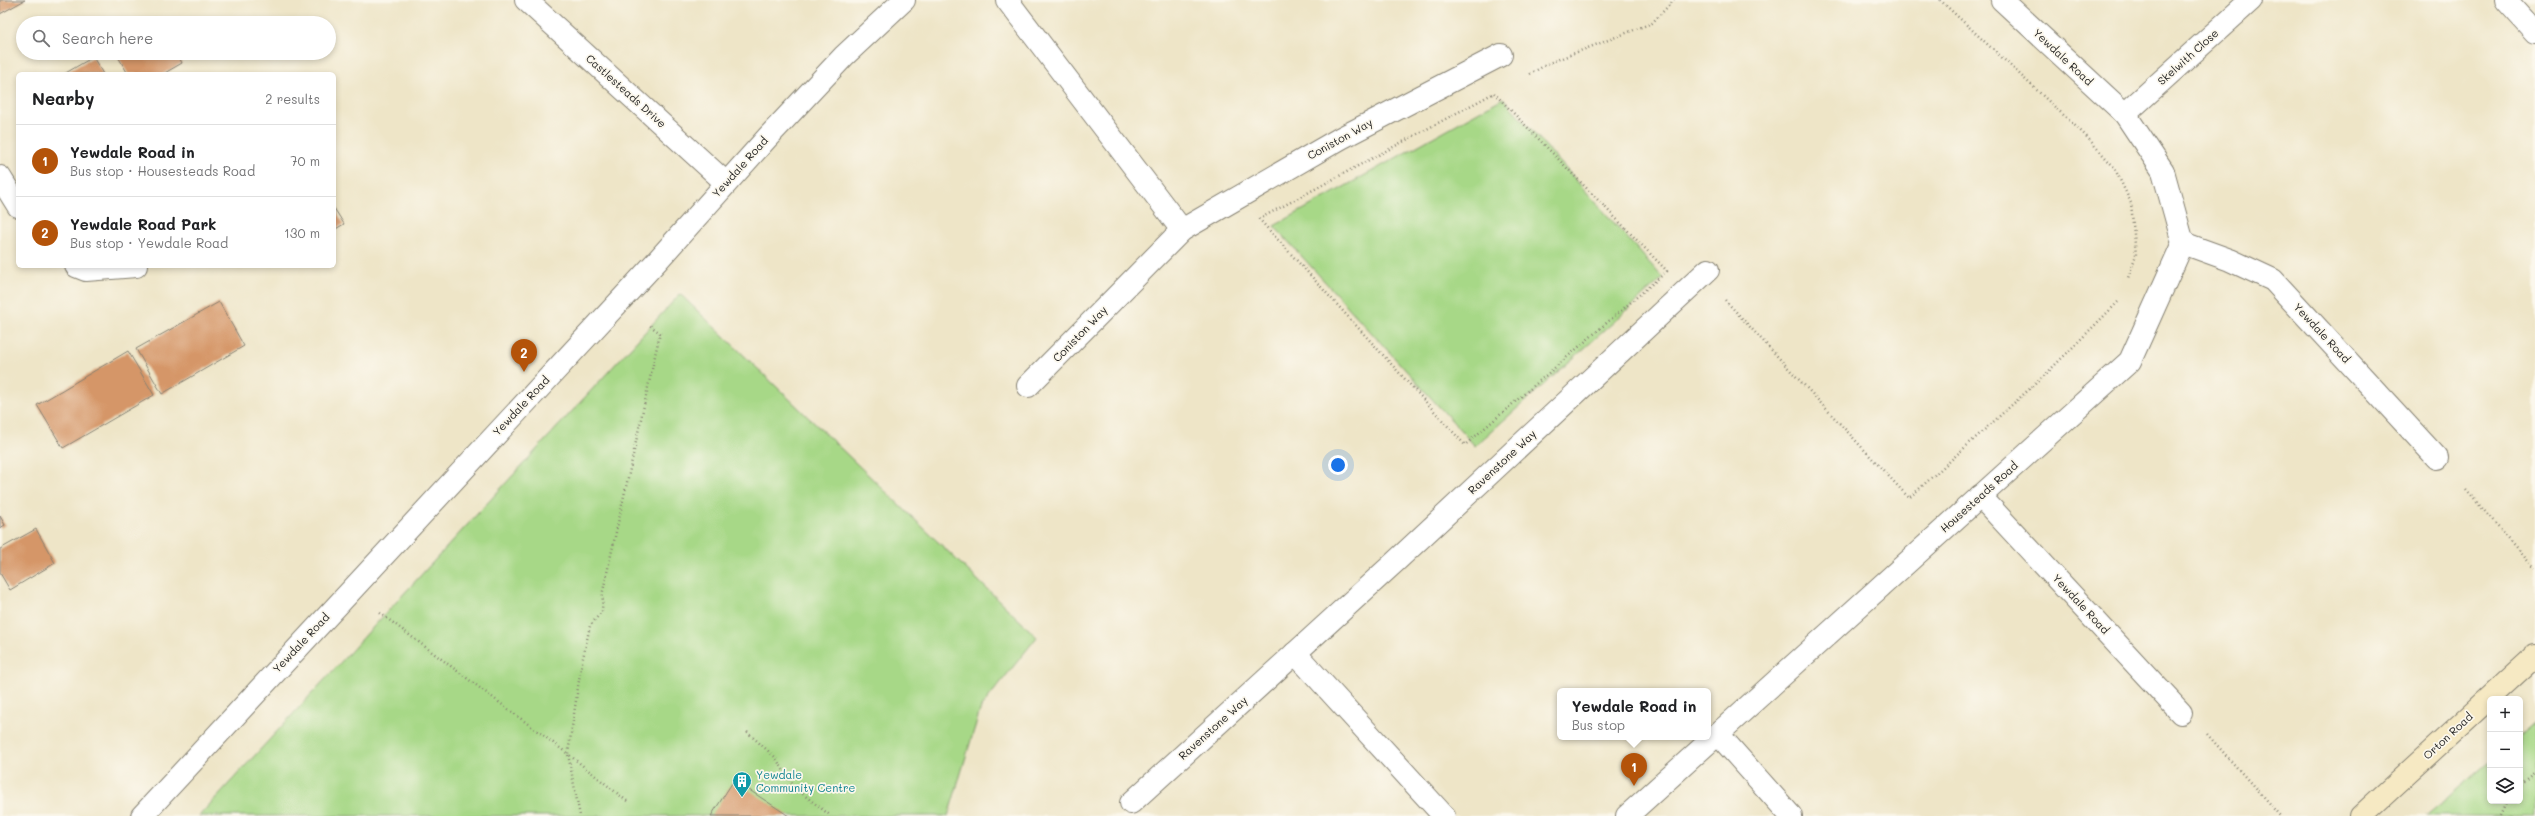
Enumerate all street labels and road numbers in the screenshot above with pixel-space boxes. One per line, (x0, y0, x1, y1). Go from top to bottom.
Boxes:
street label: Yewdale Road (2030, 25, 2097, 88)
street label: Skelwith Close (2154, 25, 2222, 88)
street label: Castlesteads Drive (583, 51, 670, 131)
street label: Coniston Way (1304, 114, 1375, 163)
street label: Yewdale Road (708, 133, 771, 200)
street label: Yewdale Road (2291, 299, 2354, 366)
street label: Coniston Way (1049, 302, 1110, 365)
street label: Yewdale Road (489, 372, 552, 439)
street label: Ravenstone Way (1464, 426, 1539, 497)
street label: Housesteads Road (1937, 458, 2021, 536)
street label: Yewdale Road (2050, 570, 2113, 637)
street label: Yewdale Road (269, 609, 332, 676)
street label: Ravenstone Way (1175, 692, 1251, 763)
street label: Orton Road (2420, 709, 2476, 762)

